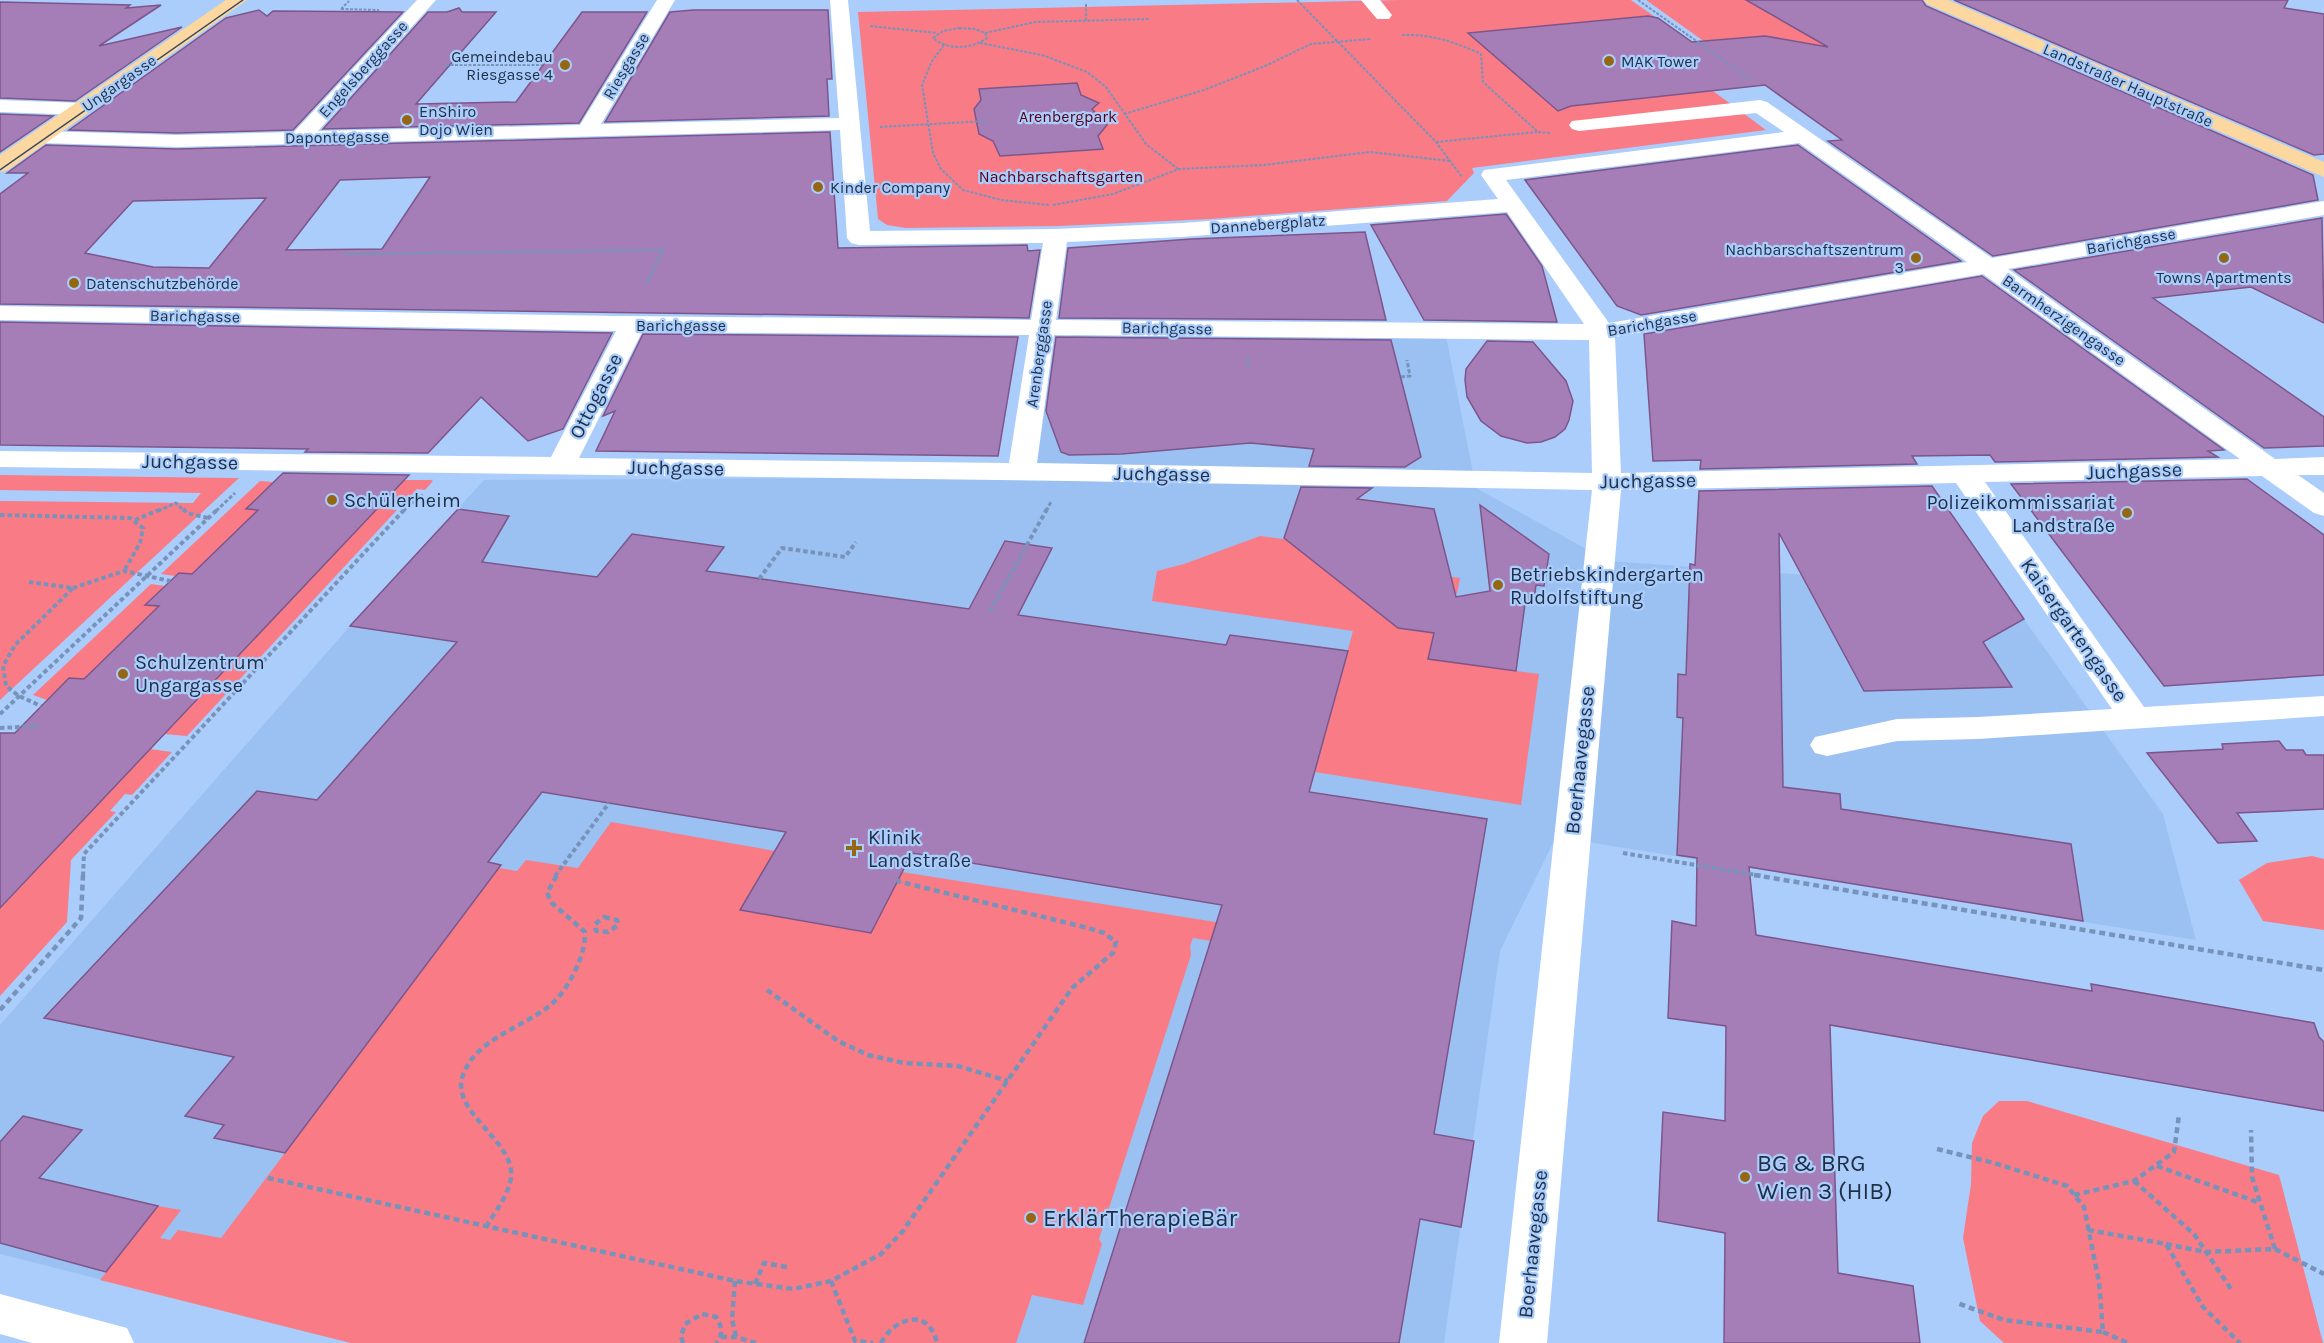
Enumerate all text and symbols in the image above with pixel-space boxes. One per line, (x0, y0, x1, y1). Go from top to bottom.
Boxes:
street label: Engelsberggasse (314, 17, 412, 121)
street label: Riesgasse (599, 29, 653, 103)
street label: Landstraßer Hauptstraße (2040, 39, 2216, 131)
place label: Gemeindebau Riesgasse 4 (451, 47, 553, 84)
street label: Ungargasse (78, 50, 160, 116)
place label: MAK Tower (1621, 52, 1699, 71)
marker: MAK Tower (1602, 54, 1616, 68)
marker: Gemeindebau Riesgasse 4 (558, 58, 572, 72)
place label: EnShiro Dojo Wien (419, 102, 493, 139)
park label: Arenbergpark (1019, 107, 1117, 126)
marker: EnShiro Dojo Wien (400, 113, 414, 127)
street label: Dapontegasse (285, 127, 389, 147)
park label: Nachbarschaftsgarten (979, 167, 1143, 186)
place label: Kinder Company (830, 178, 951, 197)
marker: Kinder Company (811, 180, 825, 194)
street label: Dannebergplatz (1210, 210, 1326, 238)
street label: Barichgasse (2085, 224, 2177, 258)
place label: Nachbarschaftszentrum 3 (1725, 240, 1904, 277)
marker: Nachbarschaftszentrum 3 (1909, 251, 1923, 265)
marker: Towns Apartments (2217, 251, 2231, 265)
place label: Towns Apartments (2156, 268, 2292, 287)
street label: Barmherzigengasse (1999, 271, 2129, 369)
place label: Datenschutzbehörde (86, 274, 238, 293)
marker: Datenschutzbehörde (67, 276, 81, 290)
street label: Arenberggasse (1022, 299, 1056, 409)
street label: Barichgasse (150, 306, 240, 326)
street label: Barichgasse (1606, 306, 1698, 340)
street label: Barichgasse (636, 316, 726, 335)
street label: Barichgasse (1122, 318, 1212, 338)
street label: Ottogasse (565, 350, 627, 442)
street label: Juchgasse (142, 450, 238, 474)
street label: Juchgasse (628, 456, 724, 480)
street label: Juchgasse (2086, 458, 2182, 484)
street label: Juchgasse (1114, 462, 1210, 486)
street label: Juchgasse (1600, 469, 1696, 493)
place label: Schülerheim (344, 489, 461, 512)
place label: Polizeikommissariat Landstraße (1926, 491, 2115, 537)
marker: Schülerheim (325, 493, 339, 507)
marker: Polizeikommissariat Landstraße (2120, 506, 2134, 520)
street label: Kaisergartengasse (2016, 554, 2132, 706)
place label: Betriebskindergarten Rudolfstiftung (1510, 563, 1704, 609)
marker: Betriebskindergarten Rudolfstiftung (1491, 578, 1505, 592)
place label: Schulzentrum Ungargasse (135, 651, 265, 697)
marker: Schulzentrum Ungargasse (116, 667, 130, 681)
street label: Boerhaavegasse (1561, 685, 1599, 835)
place label: Klinik Landstraße (868, 826, 971, 872)
marker: Klinik Landstraße (845, 839, 863, 857)
place label: BG & BRG Wien 3 (HIB) (1757, 1149, 1893, 1205)
street label: Boerhaavegasse (1514, 1169, 1552, 1319)
marker: BG & BRG Wien 3 (HIB) (1738, 1170, 1752, 1184)
place label: ErklärTherapieBär (1043, 1204, 1237, 1232)
marker: ErklärTherapieBär (1024, 1211, 1038, 1225)

